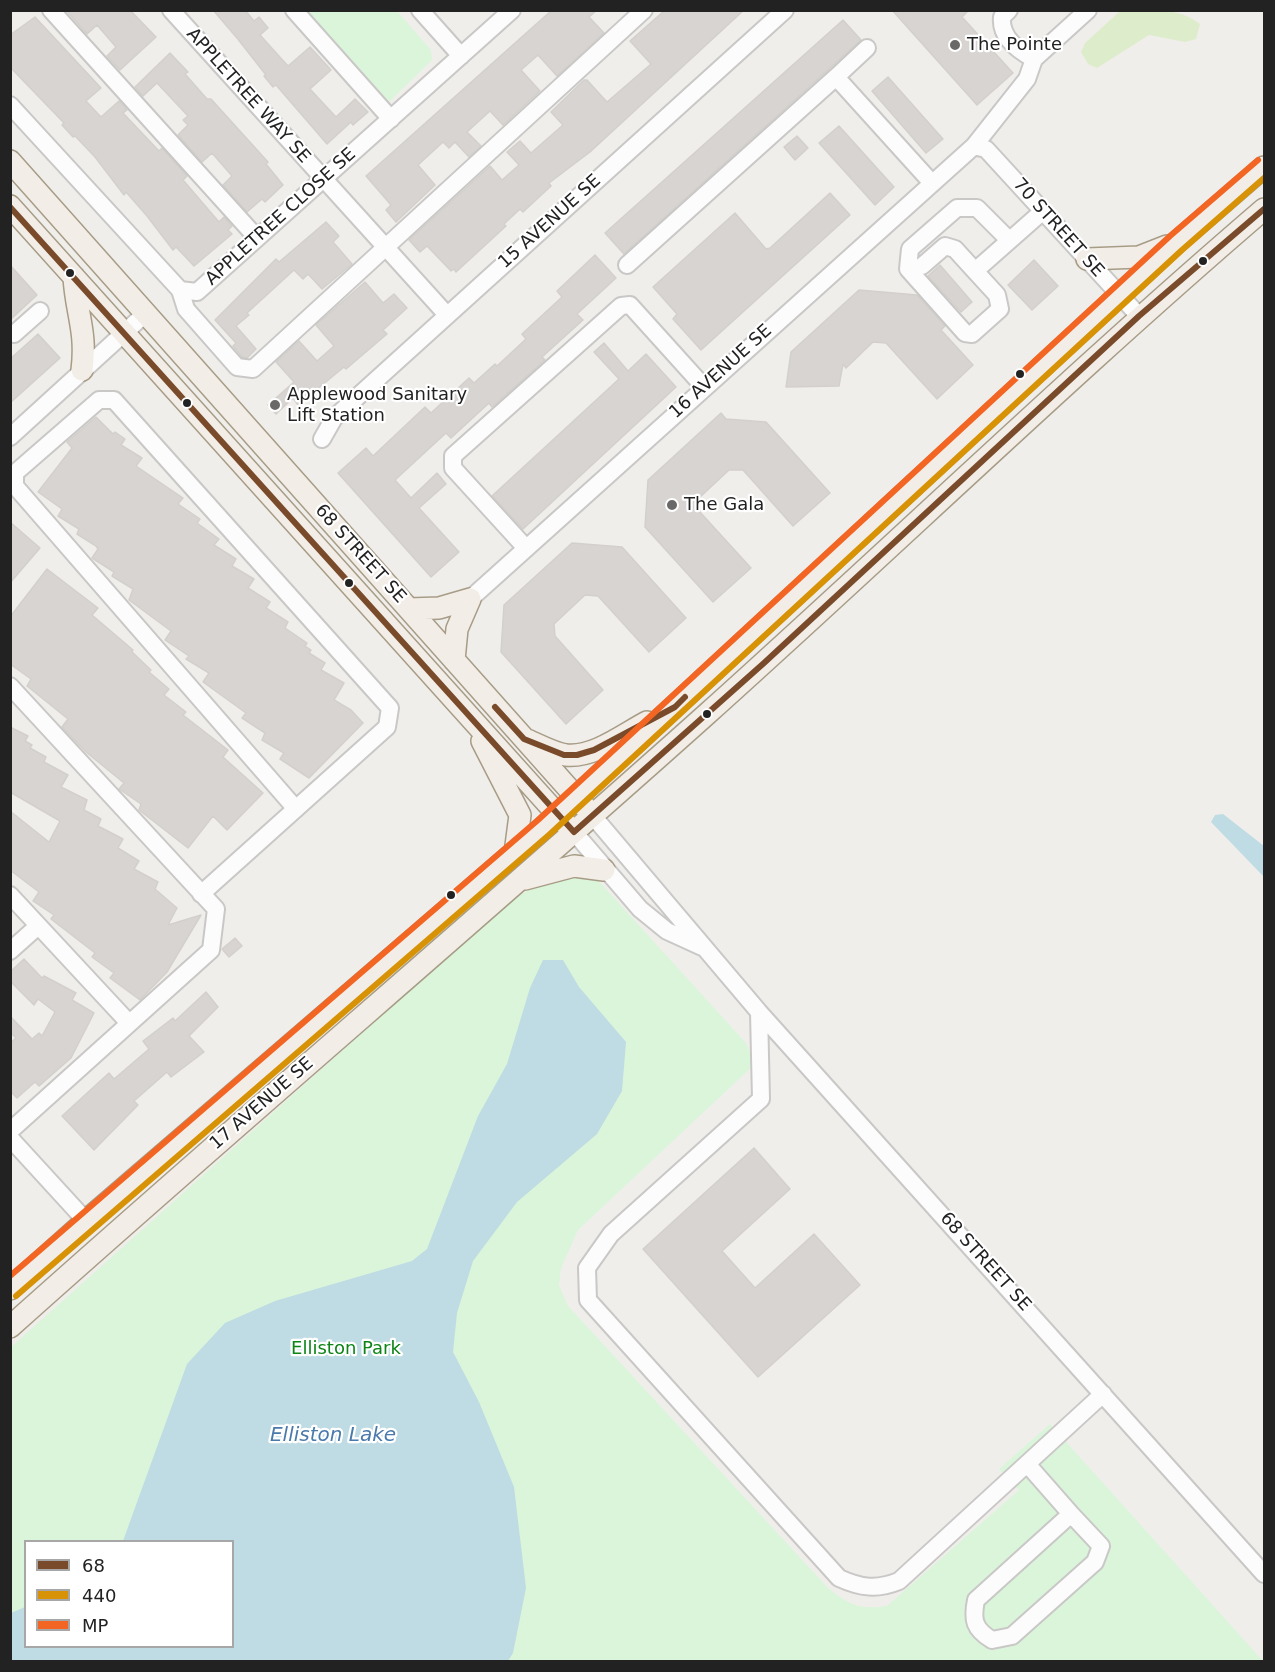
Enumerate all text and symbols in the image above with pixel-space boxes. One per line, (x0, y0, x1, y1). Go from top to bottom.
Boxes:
street label: APPLETREE WAY SE (182, 24, 314, 168)
place label: The Pointe (967, 34, 1062, 56)
marker: The Pointe (948, 38, 962, 52)
street label: APPLETREE CLOSE SE (201, 144, 361, 290)
street label: 15 AVENUE SE (494, 170, 606, 274)
street label: 70 STREET SE (1008, 174, 1108, 282)
unlabelled marker (1197, 255, 1209, 267)
unlabelled marker (64, 267, 76, 279)
street label: 16 AVENUE SE (665, 320, 777, 424)
unlabelled marker (1014, 368, 1026, 380)
place label: Applewood Sanitary Lift Station (287, 384, 467, 426)
unlabelled marker (181, 397, 193, 409)
marker: Applewood Sanitary Lift Station (268, 398, 282, 412)
place label: The Gala (684, 494, 764, 516)
marker: The Gala (665, 498, 679, 512)
street label: 68 STREET SE (310, 500, 410, 608)
unlabelled marker (343, 577, 355, 589)
unlabelled marker (701, 708, 713, 720)
unlabelled marker (445, 889, 457, 901)
street label: 17 AVENUE SE (206, 1053, 318, 1155)
street label: 68 STREET SE (935, 1208, 1035, 1316)
park label: Elliston Park (291, 1338, 401, 1360)
water label: Elliston Lake (270, 1424, 396, 1448)
legend (24, 1540, 234, 1648)
text: 68 (82, 1555, 105, 1576)
text: 440 (82, 1585, 116, 1606)
text: MP (82, 1615, 108, 1636)

